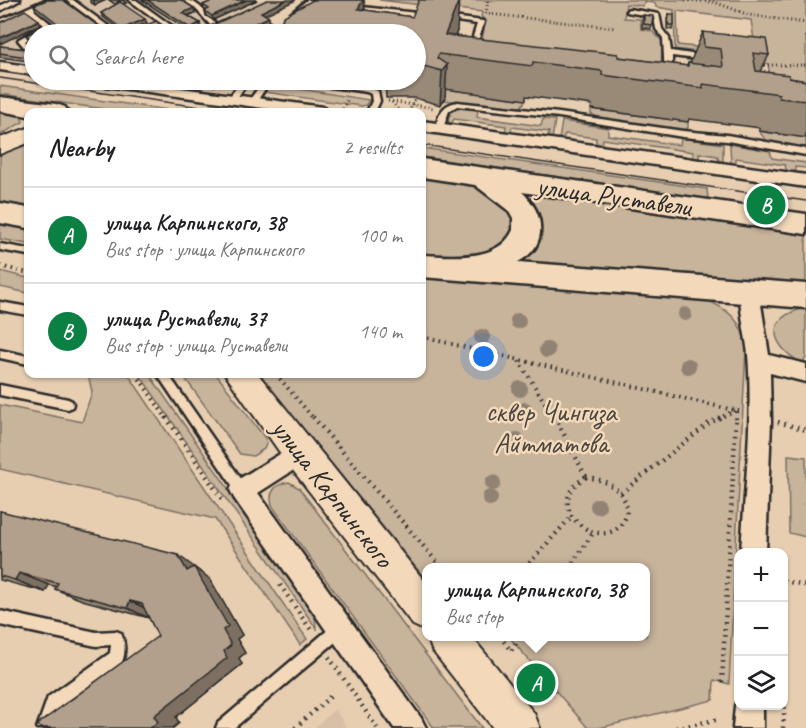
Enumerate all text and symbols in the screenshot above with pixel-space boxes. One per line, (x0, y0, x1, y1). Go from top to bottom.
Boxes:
search box (24, 24, 426, 90)
icon: search (45, 41, 78, 74)
text: Search here (93, 43, 183, 71)
text: Nearby (48, 131, 113, 164)
text: 2 results (343, 135, 402, 160)
street label: улица Руставели (532, 168, 695, 224)
pin: B (746, 182, 786, 228)
text: улица Карпинского, 38 (105, 209, 286, 237)
text: A (62, 223, 73, 248)
text: 100 m (359, 223, 402, 248)
text: Bus stop · улица Карпинского (105, 237, 304, 262)
text: улица Руставели, 37 (105, 305, 266, 333)
text: B (62, 319, 73, 344)
text: 140 m (359, 319, 402, 344)
text: Bus stop · улица Руставели (105, 333, 287, 358)
your location (469, 342, 498, 371)
park label: сквер Чингиза Айтматова (486, 394, 618, 461)
street label: улица Карпинского (263, 410, 403, 576)
map controls (734, 548, 788, 710)
button: + (734, 548, 788, 602)
popup (422, 563, 650, 641)
text: улица Карпинского, 38 (446, 576, 626, 604)
button: − (734, 602, 788, 656)
text: Bus stop (446, 604, 503, 629)
button: layers (734, 656, 788, 710)
pin: A (516, 660, 556, 706)

